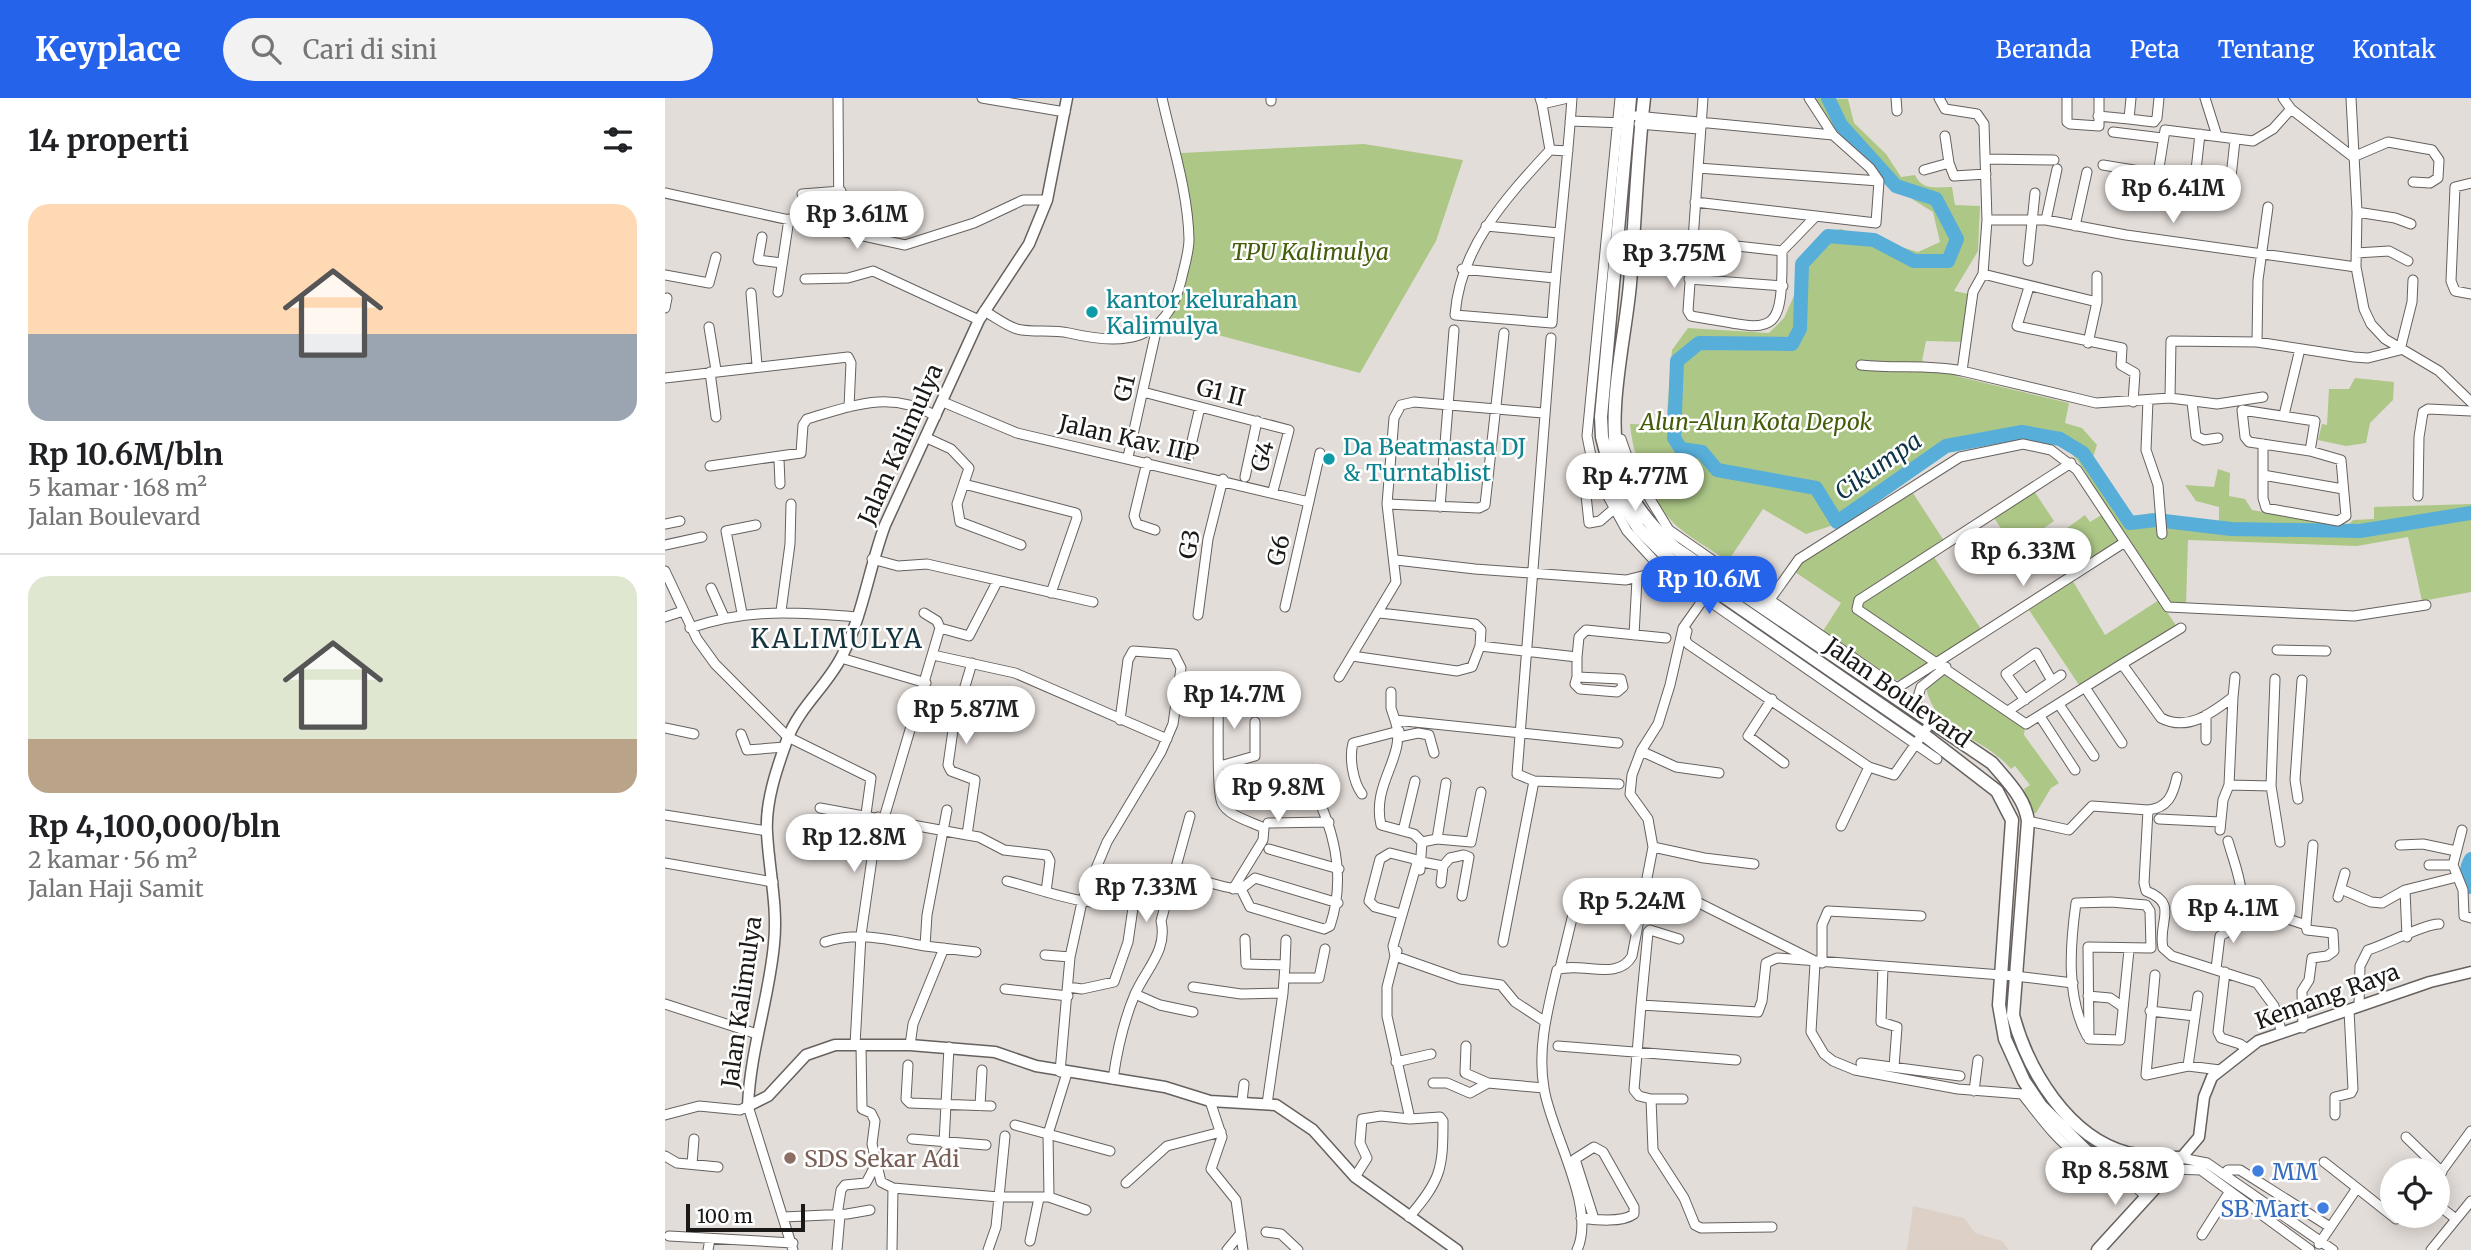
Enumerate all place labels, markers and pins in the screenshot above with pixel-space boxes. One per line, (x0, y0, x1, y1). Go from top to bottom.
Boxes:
pin: Rp 6.41M (2101, 166, 2245, 225)
pin: Rp 3.61M (785, 192, 929, 251)
pin: Rp 3.75M (1602, 230, 1746, 290)
place label: kantor kelurahan Kalimulya (1106, 285, 1298, 340)
marker: kantor kelurahan Kalimulya (1084, 304, 1100, 320)
place label: Da Beatmasta DJ & Turntablist (1343, 432, 1526, 487)
marker: Da Beatmasta DJ & Turntablist (1321, 451, 1337, 467)
pin: Rp 4.77M (1563, 454, 1707, 513)
pin: Rp 6.33M (1951, 528, 2095, 588)
pin: Rp 10.6M (1637, 556, 1781, 616)
pin: Rp 14.7M (1162, 672, 1306, 731)
pin: Rp 5.87M (894, 686, 1038, 746)
pin: Rp 9.8M (1213, 764, 1343, 824)
pin: Rp 12.8M (782, 814, 926, 874)
pin: Rp 7.33M (1074, 864, 1218, 924)
pin: Rp 5.24M (1560, 878, 1704, 938)
pin: Rp 4.1M (2168, 886, 2298, 945)
place label: SDS Sekar Adi (804, 1144, 960, 1173)
pin: Rp 8.58M (2043, 1148, 2187, 1207)
marker: SDS Sekar Adi (782, 1150, 798, 1166)
place label: MM (2272, 1157, 2318, 1186)
marker: MM (2250, 1163, 2266, 1179)
place label: SB Mart (2220, 1194, 2309, 1223)
marker: SB Mart (2315, 1200, 2331, 1216)

